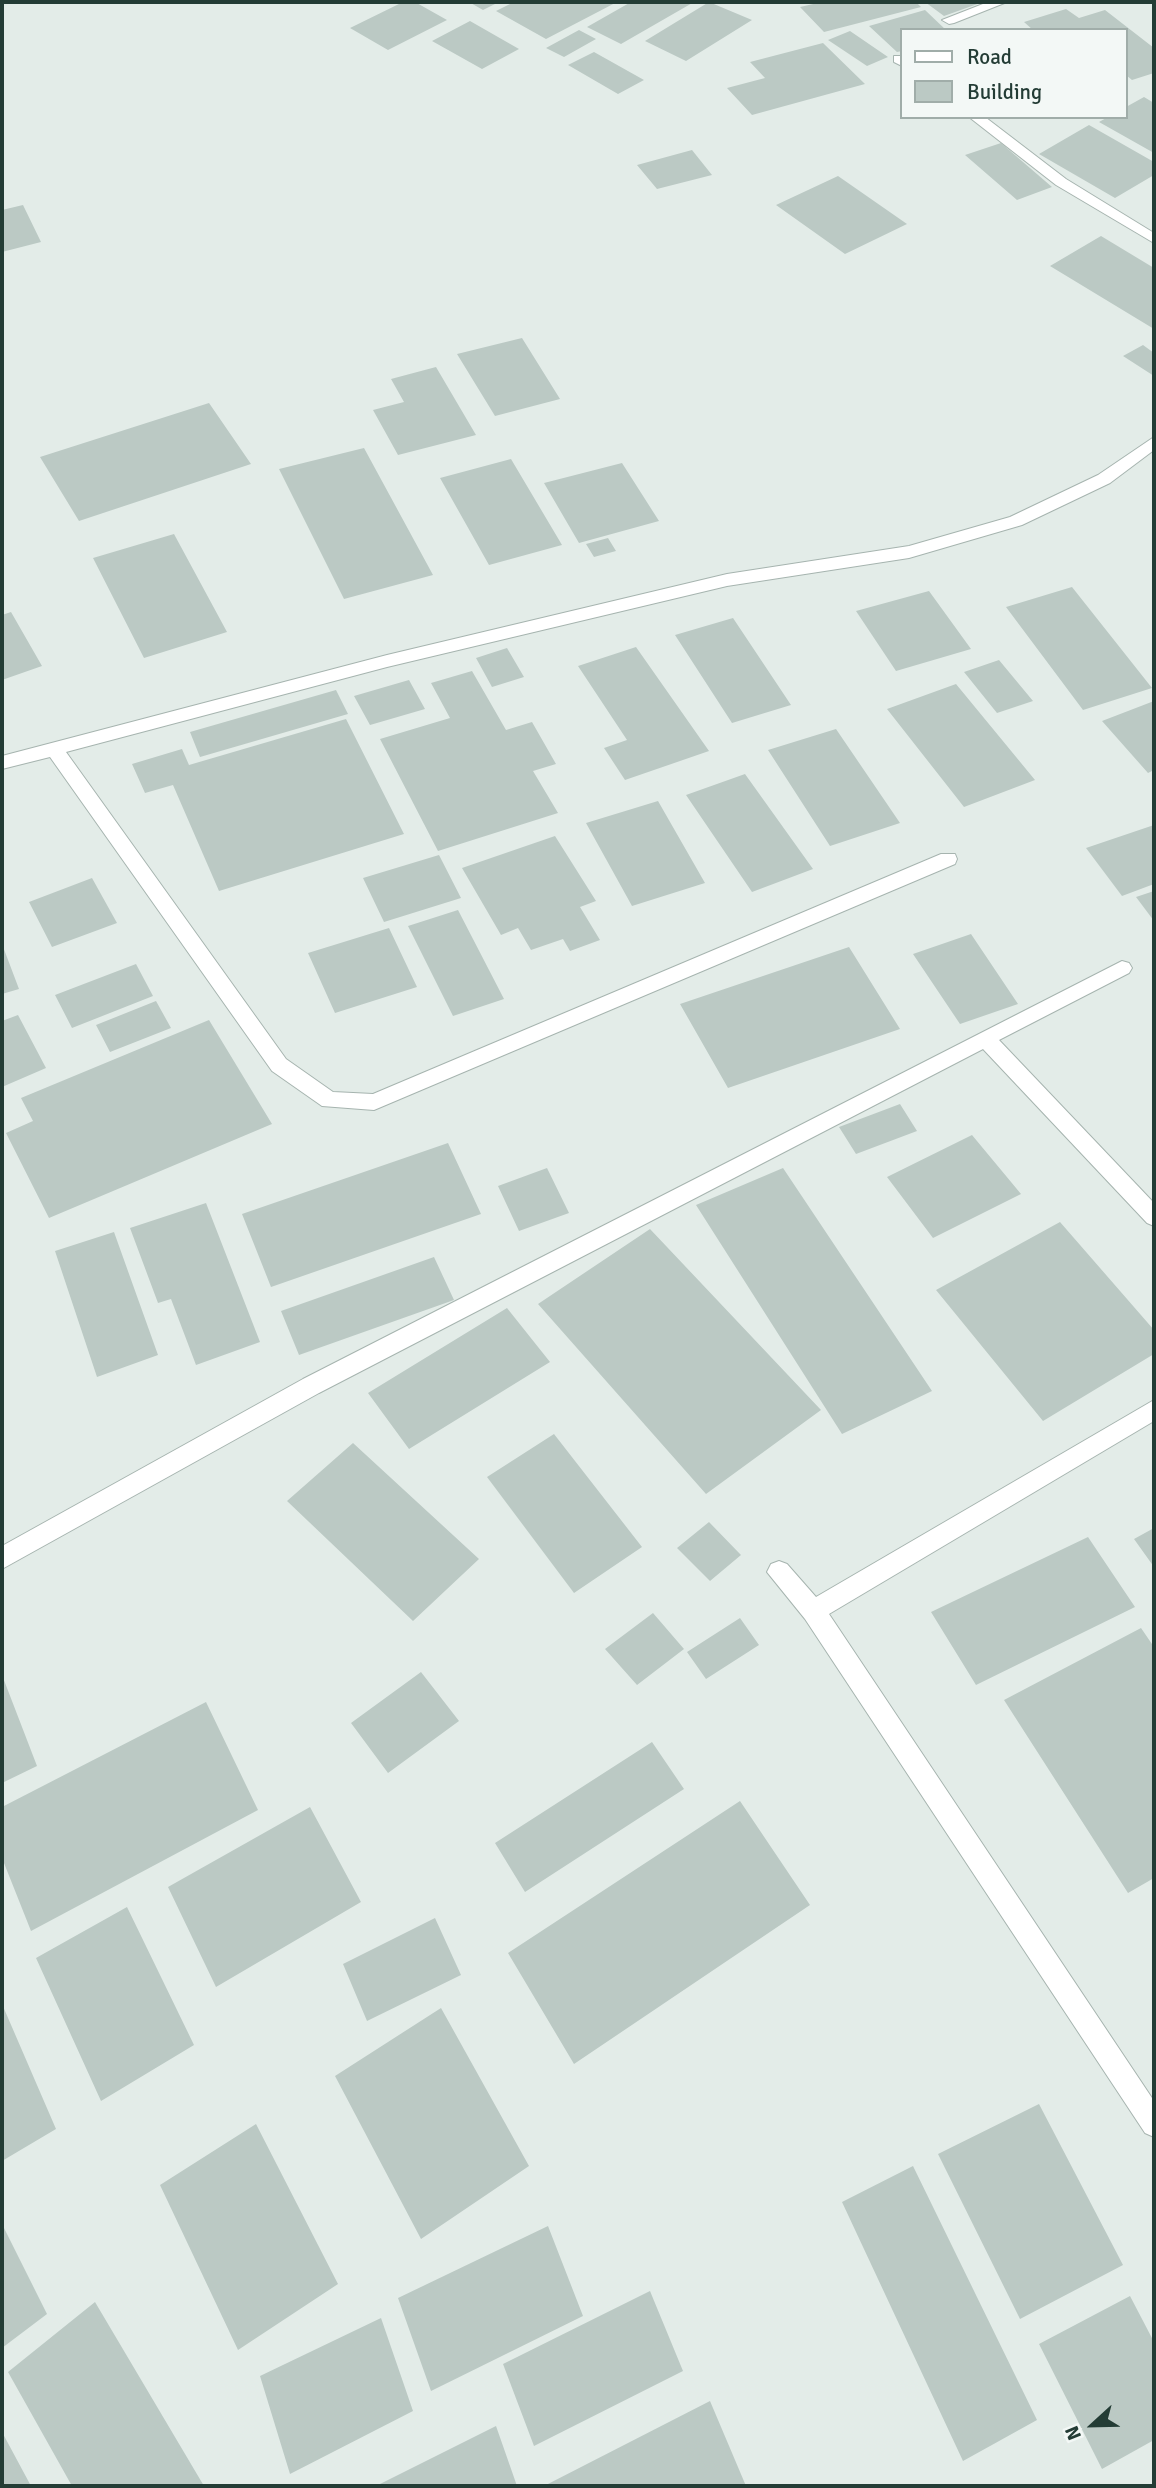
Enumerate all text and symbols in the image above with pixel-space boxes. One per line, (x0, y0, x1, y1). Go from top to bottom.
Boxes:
legend (900, 28, 1128, 119)
text: Road (967, 44, 1012, 70)
text: Building (967, 79, 1042, 105)
north arrow (1058, 2390, 1128, 2460)
text: N (1060, 2422, 1087, 2443)

